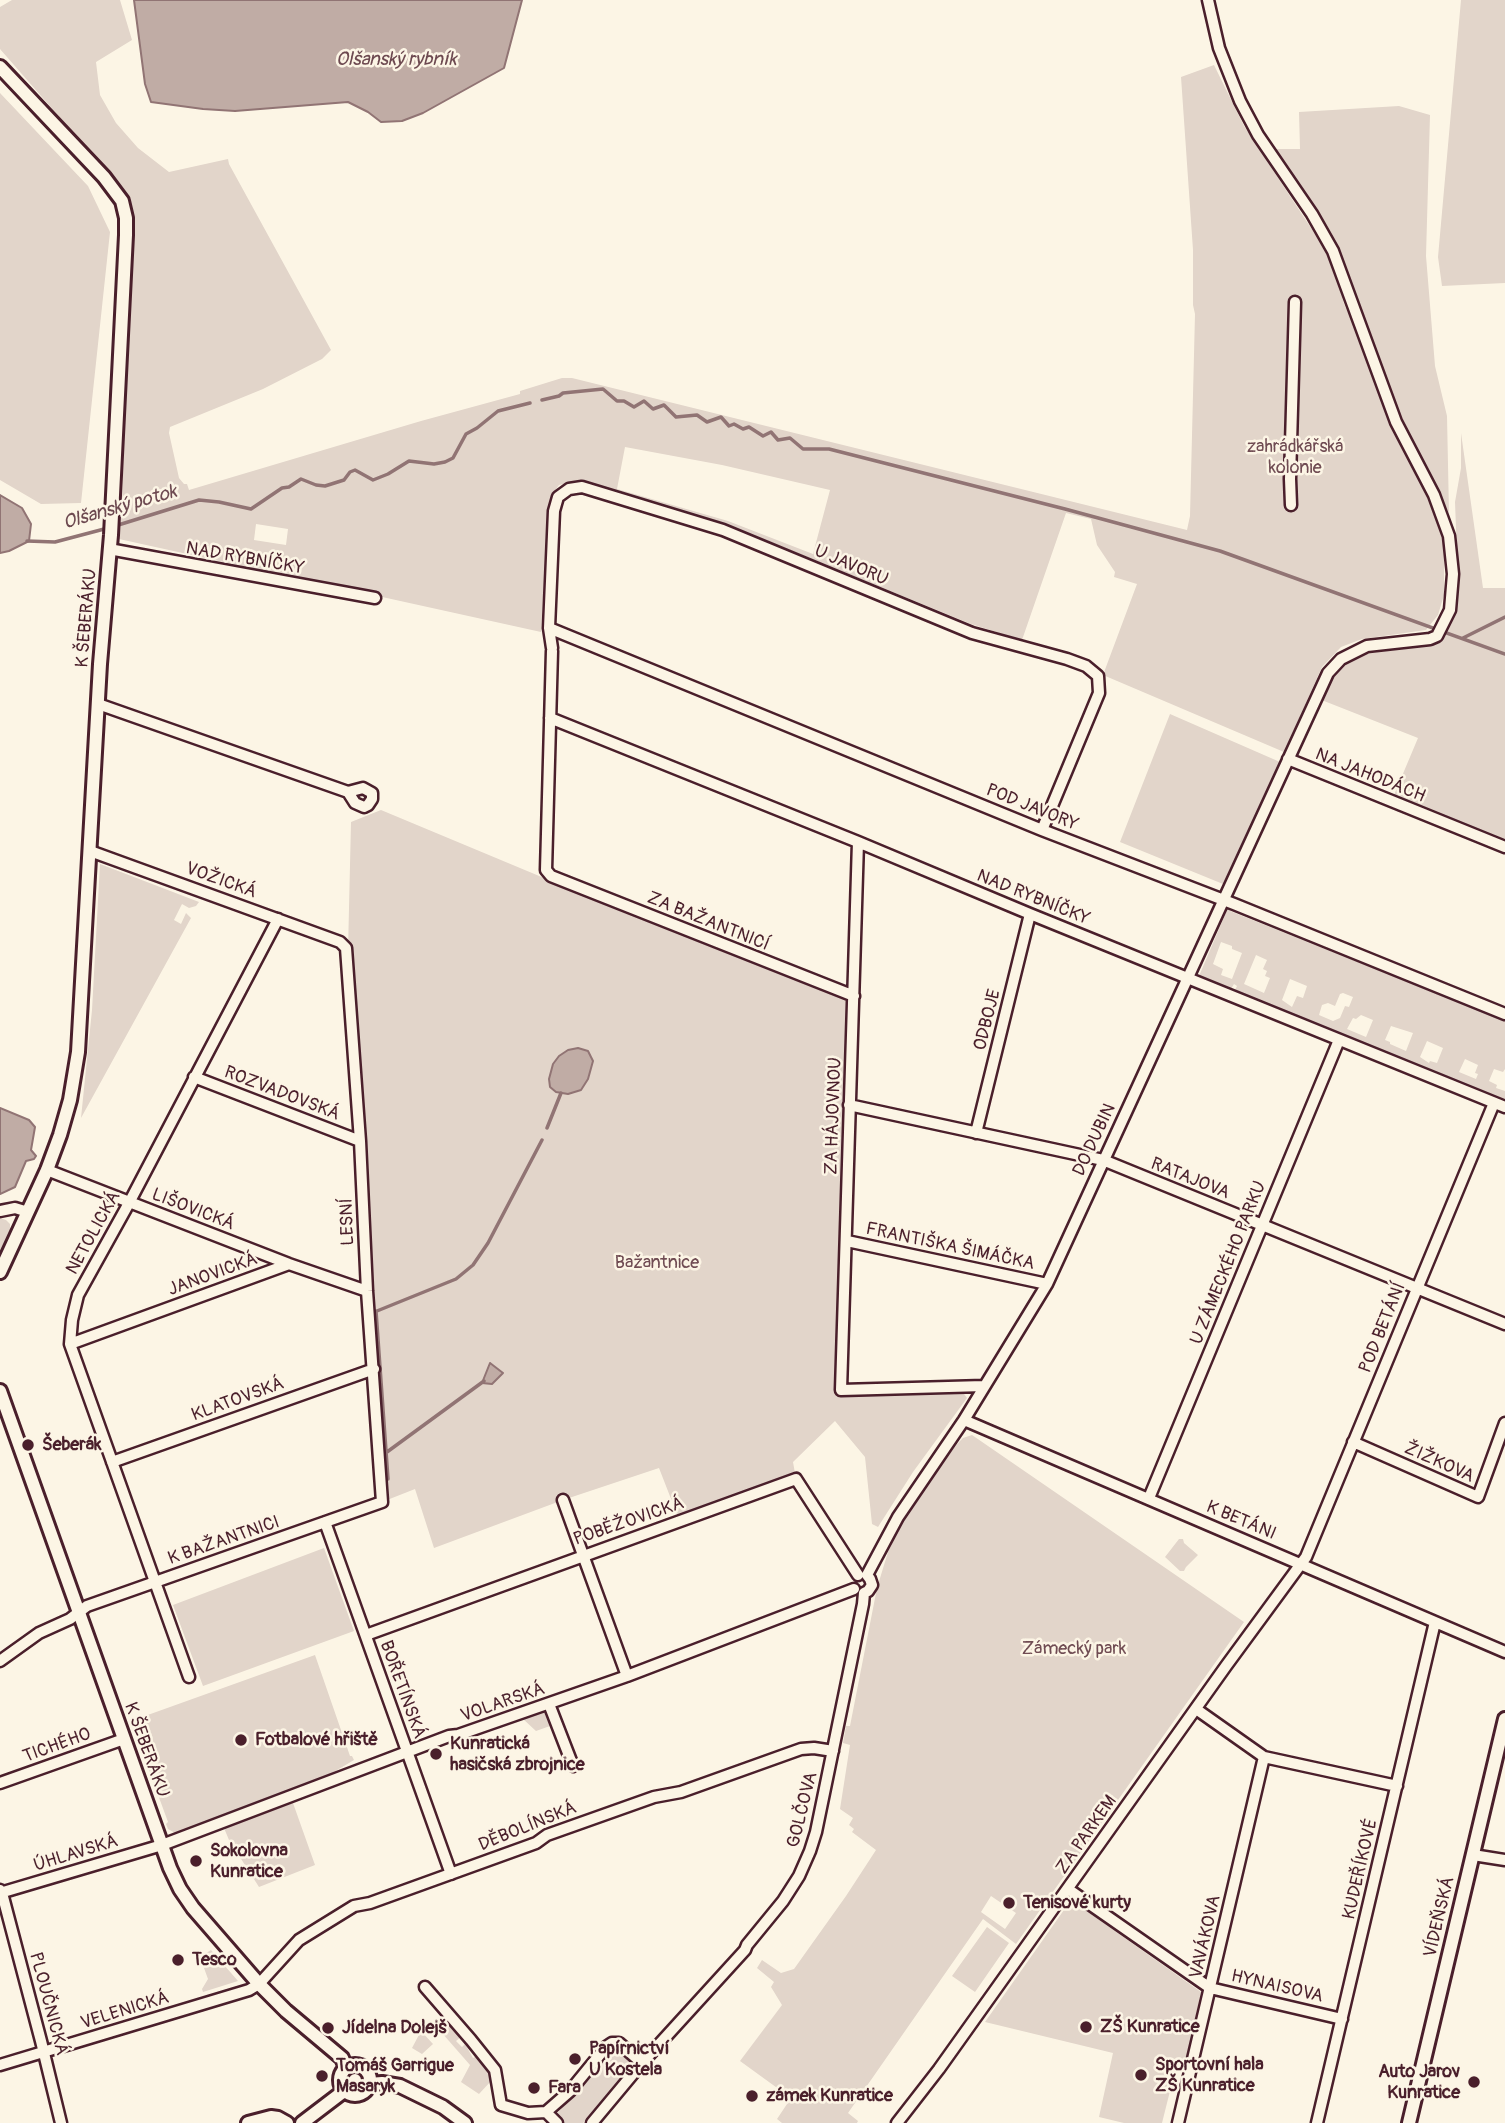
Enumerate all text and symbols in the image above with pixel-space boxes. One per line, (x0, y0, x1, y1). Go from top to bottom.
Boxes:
water label: Olšanský rybník (336, 49, 456, 71)
park label: zahrádkářská kolonie (1247, 436, 1343, 478)
water label: Olšanský potok (60, 481, 180, 535)
street label: NAD RYBNÍČKY (184, 538, 306, 580)
street label: U JAVORU (811, 541, 891, 591)
street label: K ŠEBERÁKU (72, 567, 102, 669)
street label: NA JAHODÁCH (1312, 744, 1428, 808)
street label: POD JAVORY (983, 780, 1081, 836)
street label: VOŽICKÁ (182, 858, 260, 904)
street label: NAD RYBNÍČKY (973, 866, 1093, 930)
street label: ZA BAŽANTNICÍ (644, 888, 772, 956)
street label: ODBOJE (970, 987, 1006, 1053)
street label: ZA HÁJOVNOU (821, 1057, 847, 1175)
street label: ROZVADOVSKÁ (221, 1062, 343, 1126)
street label: DO DUBIN (1069, 1100, 1121, 1180)
street label: RATAJOVA (1148, 1153, 1232, 1205)
street label: U ZÁMECKÉHO PARKU (1186, 1178, 1272, 1348)
street label: LIŠOVICKÁ (148, 1184, 238, 1236)
street label: NETOLICKÁ (62, 1187, 126, 1279)
street label: LESNÍ (336, 1198, 360, 1246)
street label: FRANTIŠKA ŠIMÁČKA (864, 1219, 1036, 1275)
street label: JANOVICKÁ (165, 1249, 261, 1301)
park label: Bažantnice (615, 1252, 699, 1274)
street label: POD BETÁNÍ (1355, 1280, 1411, 1376)
street label: KLATOVSKÁ (189, 1373, 287, 1427)
place label: Šeberák (42, 1434, 102, 1456)
marker: Šeberák (20, 1437, 36, 1453)
street label: ŽIŽKOVA (1401, 1438, 1477, 1488)
street label: POBĚŽOVICKÁ (571, 1493, 687, 1551)
street label: K BETÁNI (1203, 1497, 1279, 1545)
street label: K BAŽANTNICI (165, 1512, 283, 1570)
street label: BOŘETÍNSKÁ (374, 1638, 430, 1742)
park label: Zámecký park (1022, 1638, 1126, 1660)
street label: VOLARSKÁ (458, 1678, 548, 1728)
street label: K ŠEBERÁKU (119, 1700, 173, 1800)
street label: TICHÉHO (20, 1724, 94, 1768)
place label: Fotbalové hřiště (255, 1729, 378, 1751)
marker: Fotbalové hřiště (233, 1732, 249, 1748)
place label: Kunratická hasičská zbrojnice (450, 1733, 585, 1776)
marker: Kunratická hasičská zbrojnice (428, 1746, 444, 1762)
street label: GOLČOVA (783, 1770, 823, 1850)
street label: ZA PARKEM (1052, 1791, 1122, 1879)
street label: DĚBOLÍNSKÁ (476, 1798, 580, 1856)
street label: KUDEŘÍKOVÉ (1339, 1816, 1383, 1922)
street label: ÚHLAVSKÁ (31, 1831, 121, 1877)
place label: Sokolovna Kunratice (210, 1840, 288, 1882)
marker: Sokolovna Kunratice (188, 1853, 204, 1869)
street label: VÍDEŇSKÁ (1420, 1874, 1460, 1960)
place label: Tenisové kurty (1023, 1892, 1131, 1914)
street label: VAVÁKOVA (1186, 1893, 1226, 1981)
marker: Tenisové kurty (1001, 1895, 1017, 1911)
place label: Tesco (192, 1949, 237, 1971)
street label: PLOUČNICKÁ (24, 1950, 72, 2058)
marker: Tesco (170, 1952, 186, 1968)
street label: HYNAISOVA (1229, 1966, 1325, 2008)
street label: VELENICKÁ (78, 1987, 172, 2035)
place label: ZŠ Kunratice (1100, 2016, 1200, 2038)
place label: Jídelna Dolejš (342, 2017, 447, 2039)
marker: ZŠ Kunratice (1078, 2019, 1094, 2035)
marker: Jídelna Dolejš (320, 2020, 336, 2036)
place label: Papírnictví U Kostela (589, 2038, 669, 2080)
marker: Papírnictví U Kostela (567, 2051, 583, 2067)
place label: Sportovní hala ZŠ Kunratice (1155, 2054, 1264, 2096)
place label: Tomáš Garrigue Masaryk (336, 2055, 454, 2098)
place label: Auto Jarov Kunratice (1378, 2061, 1460, 2104)
marker: Sportovní hala ZŠ Kunratice (1133, 2067, 1149, 2083)
marker: Tomáš Garrigue Masaryk (314, 2068, 330, 2084)
marker: Auto Jarov Kunratice (1466, 2074, 1482, 2090)
place label: Fara (548, 2077, 581, 2099)
marker: Fara (526, 2080, 542, 2096)
place label: zámek Kunratice (766, 2085, 893, 2107)
marker: zámek Kunratice (744, 2088, 760, 2104)

